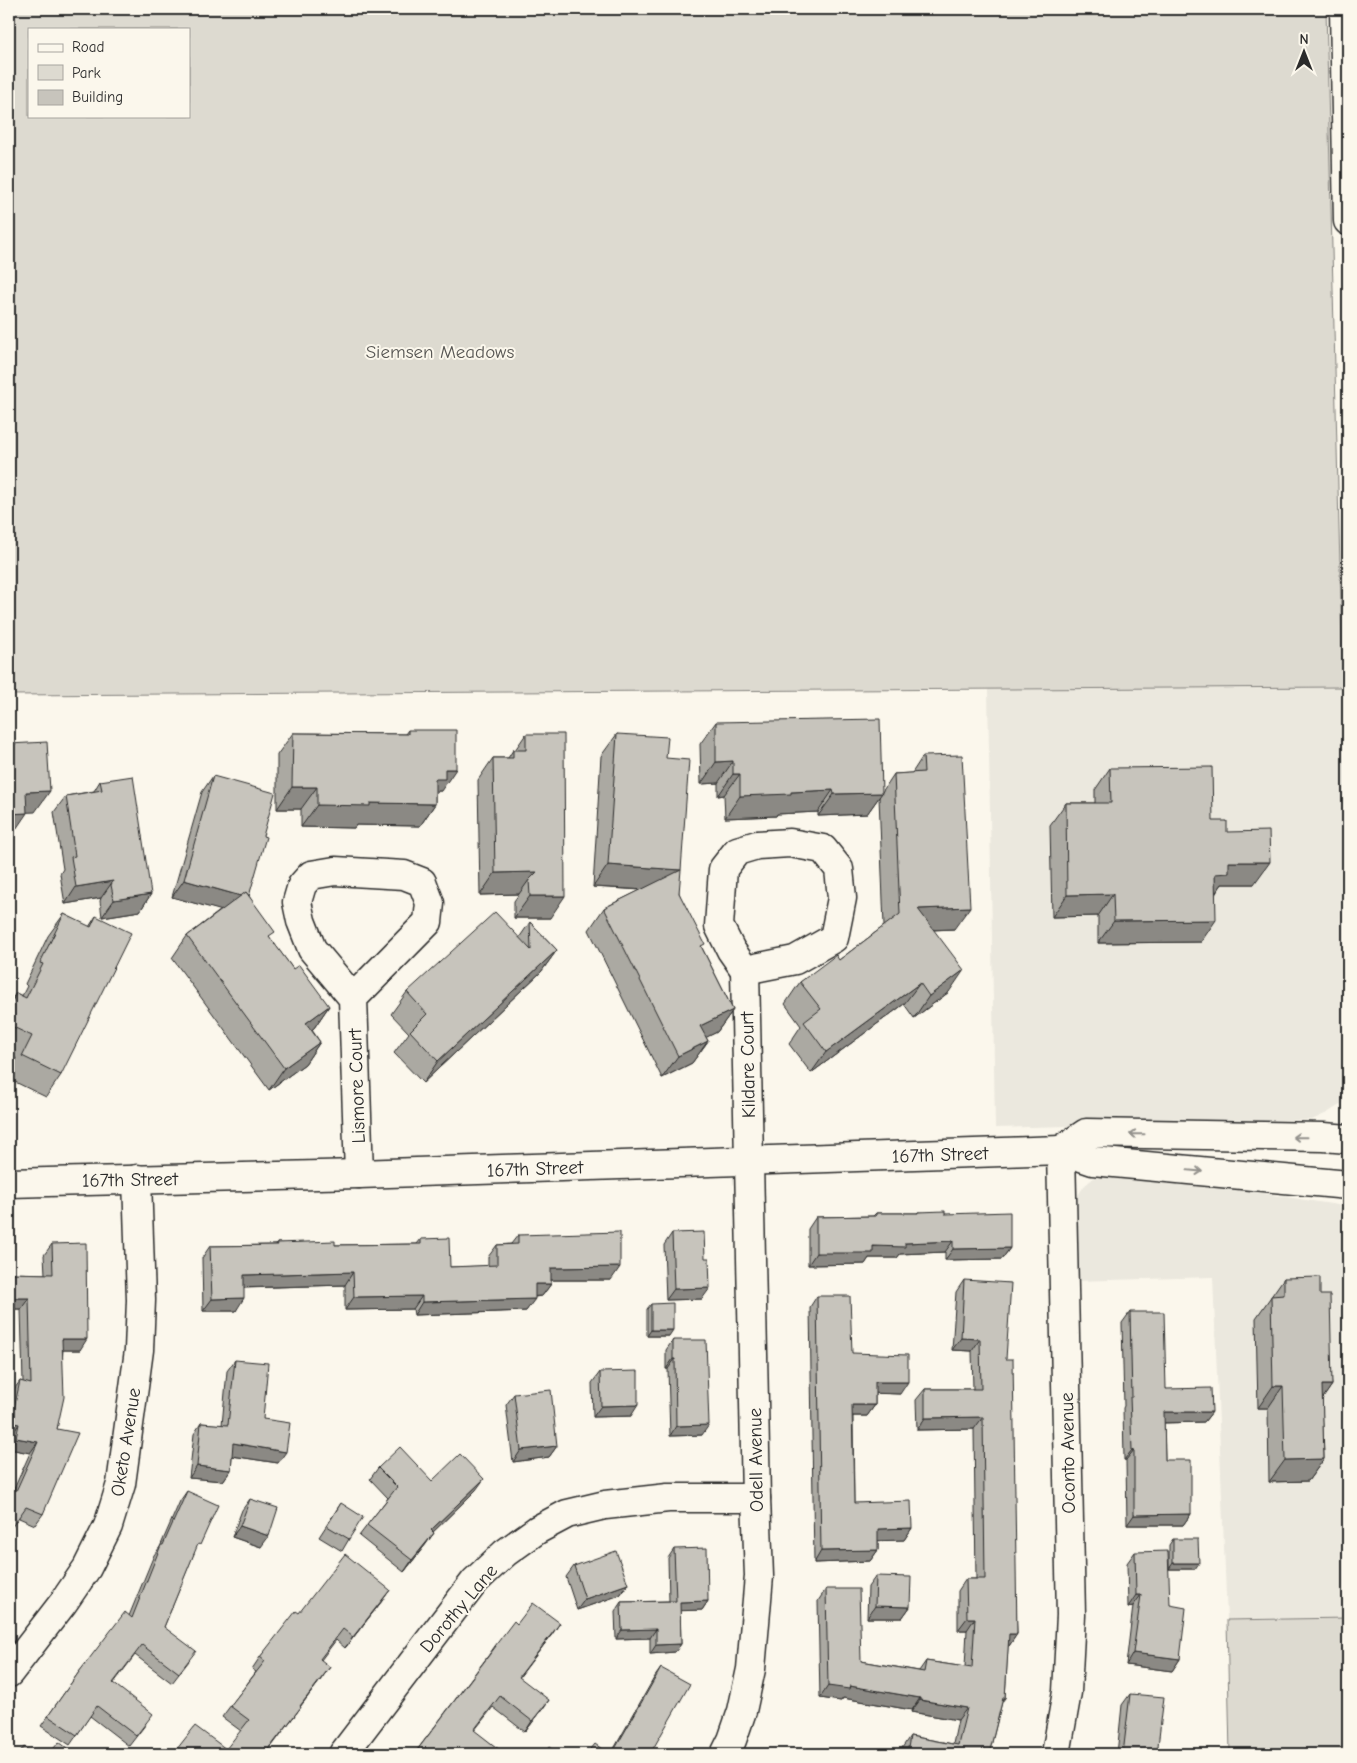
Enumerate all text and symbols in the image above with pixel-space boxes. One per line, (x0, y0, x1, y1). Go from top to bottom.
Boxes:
legend (28, 28, 190, 118)
north arrow (1280, 28, 1330, 78)
text: N (1299, 31, 1309, 48)
text: Road (72, 38, 104, 56)
text: Park (72, 64, 101, 82)
text: Building (72, 88, 123, 106)
park label: Siemsen Meadows (366, 341, 514, 363)
street label: Kildare Court (736, 1011, 760, 1118)
street label: Lismore Court (344, 1028, 370, 1144)
one-way arrow (1129, 1129, 1146, 1139)
one-way arrow (1292, 1132, 1308, 1142)
street label: 167th Street (892, 1142, 989, 1168)
street label: 167th Street (487, 1156, 584, 1182)
one-way arrow (1187, 1166, 1203, 1175)
street label: 167th Street (82, 1168, 179, 1192)
street label: Oketo Avenue (107, 1386, 145, 1498)
street label: Oconto Avenue (1056, 1392, 1080, 1514)
street label: Odell Avenue (744, 1408, 768, 1512)
street label: Dorothy Lane (415, 1560, 502, 1657)

